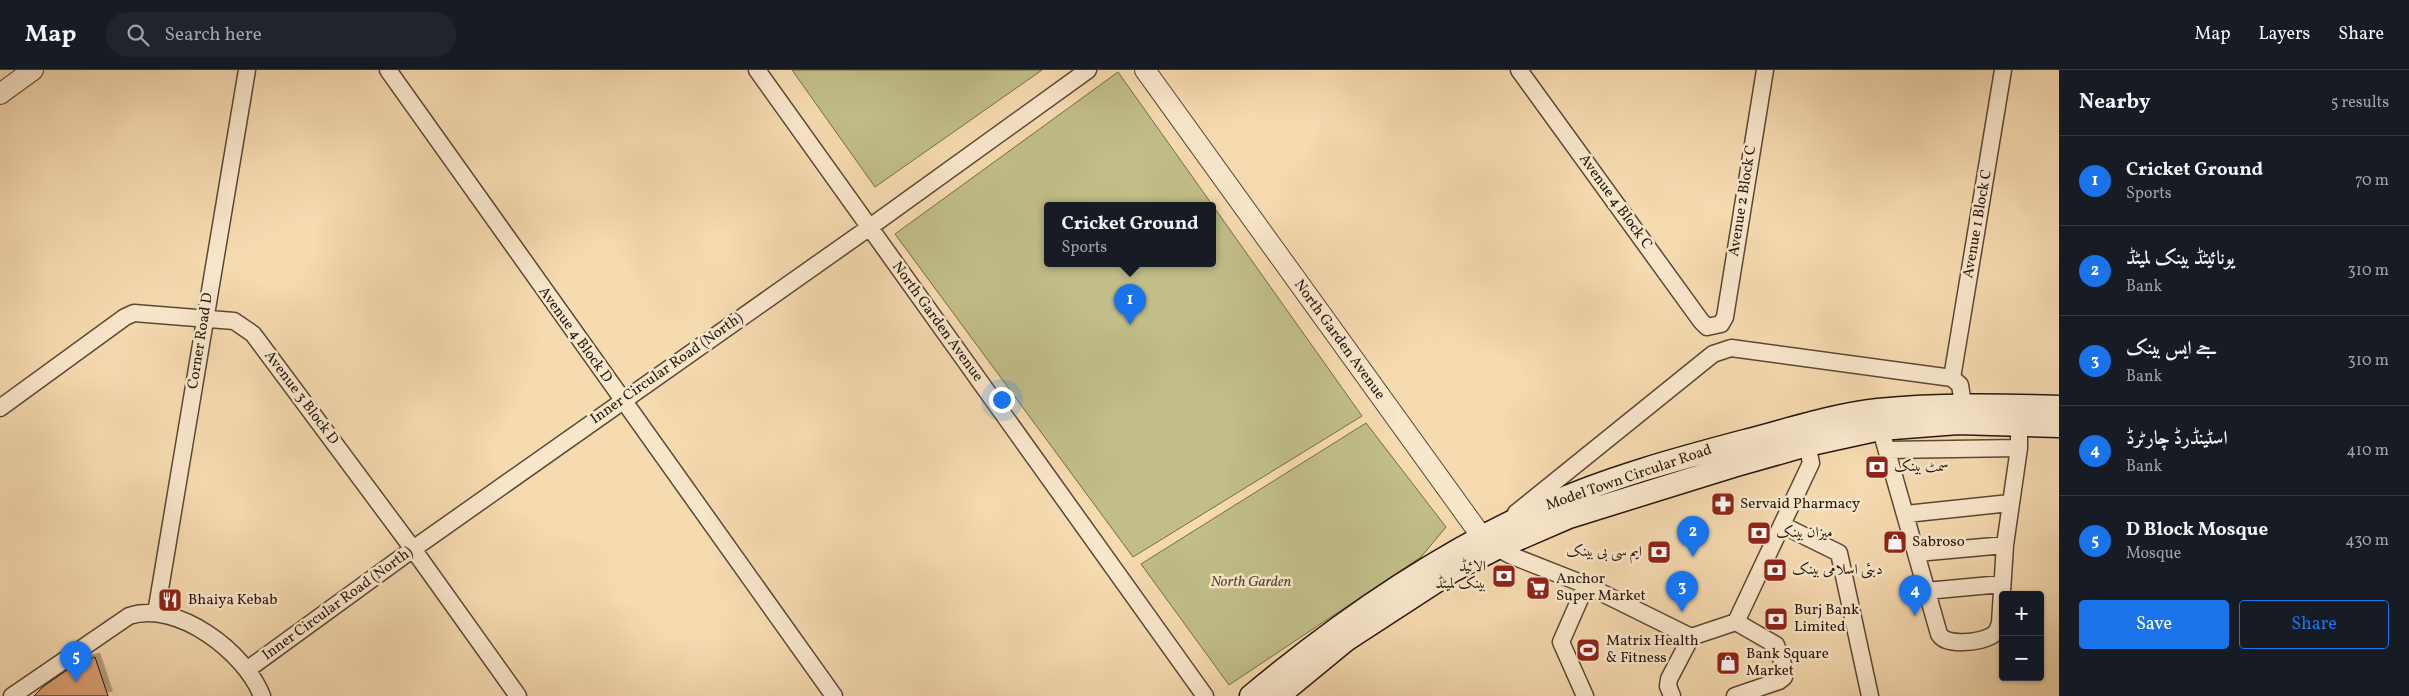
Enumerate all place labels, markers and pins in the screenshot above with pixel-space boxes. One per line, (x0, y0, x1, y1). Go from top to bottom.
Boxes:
pin: 1 (1114, 284, 1146, 325)
bank icon: سمٹ بینک (1864, 454, 1890, 480)
place label: سمٹ بینک (1894, 457, 1949, 478)
pharmacy icon: Servaid Pharmacy (1710, 491, 1736, 517)
place label: Servaid Pharmacy (1740, 494, 1860, 515)
pin: 2 (1677, 516, 1709, 557)
bank icon: میزان بینک (1746, 520, 1772, 546)
place label: میزان بینک (1776, 523, 1833, 544)
shop icon: Sabroso (1882, 529, 1908, 555)
place label: Sabroso (1912, 532, 1965, 553)
bank icon: ایم سی بی بینک (1646, 539, 1672, 565)
place label: ایم سی بی بینک (1566, 542, 1642, 564)
place label: الائیڈ بینک لمیٹڈ (1435, 557, 1486, 595)
bank icon: دبئی اسلامی بینک (1762, 557, 1788, 583)
place label: دبئی اسلامی بینک (1792, 560, 1883, 581)
bank icon: الائیڈ بینک لمیٹڈ (1491, 563, 1517, 589)
place label: Anchor Super Market (1556, 569, 1646, 607)
pin: 3 (1666, 571, 1698, 612)
supermarket icon: Anchor Super Market (1525, 575, 1551, 601)
pin: 4 (1899, 575, 1931, 616)
restaurant icon: Bhaiya Kebab (157, 587, 183, 613)
place label: Bhaiya Kebab (188, 590, 277, 611)
place label: Burj Bank Limited (1794, 600, 1859, 638)
bank icon: Burj Bank Limited (1763, 606, 1789, 632)
place label: Matrix Health & Fitness (1606, 631, 1699, 669)
sports icon: Matrix Health & Fitness (1575, 637, 1601, 663)
pin: 5 (60, 641, 92, 682)
place label: Bank Square Market (1746, 644, 1829, 682)
shop icon: Bank Square Market (1715, 650, 1741, 676)

